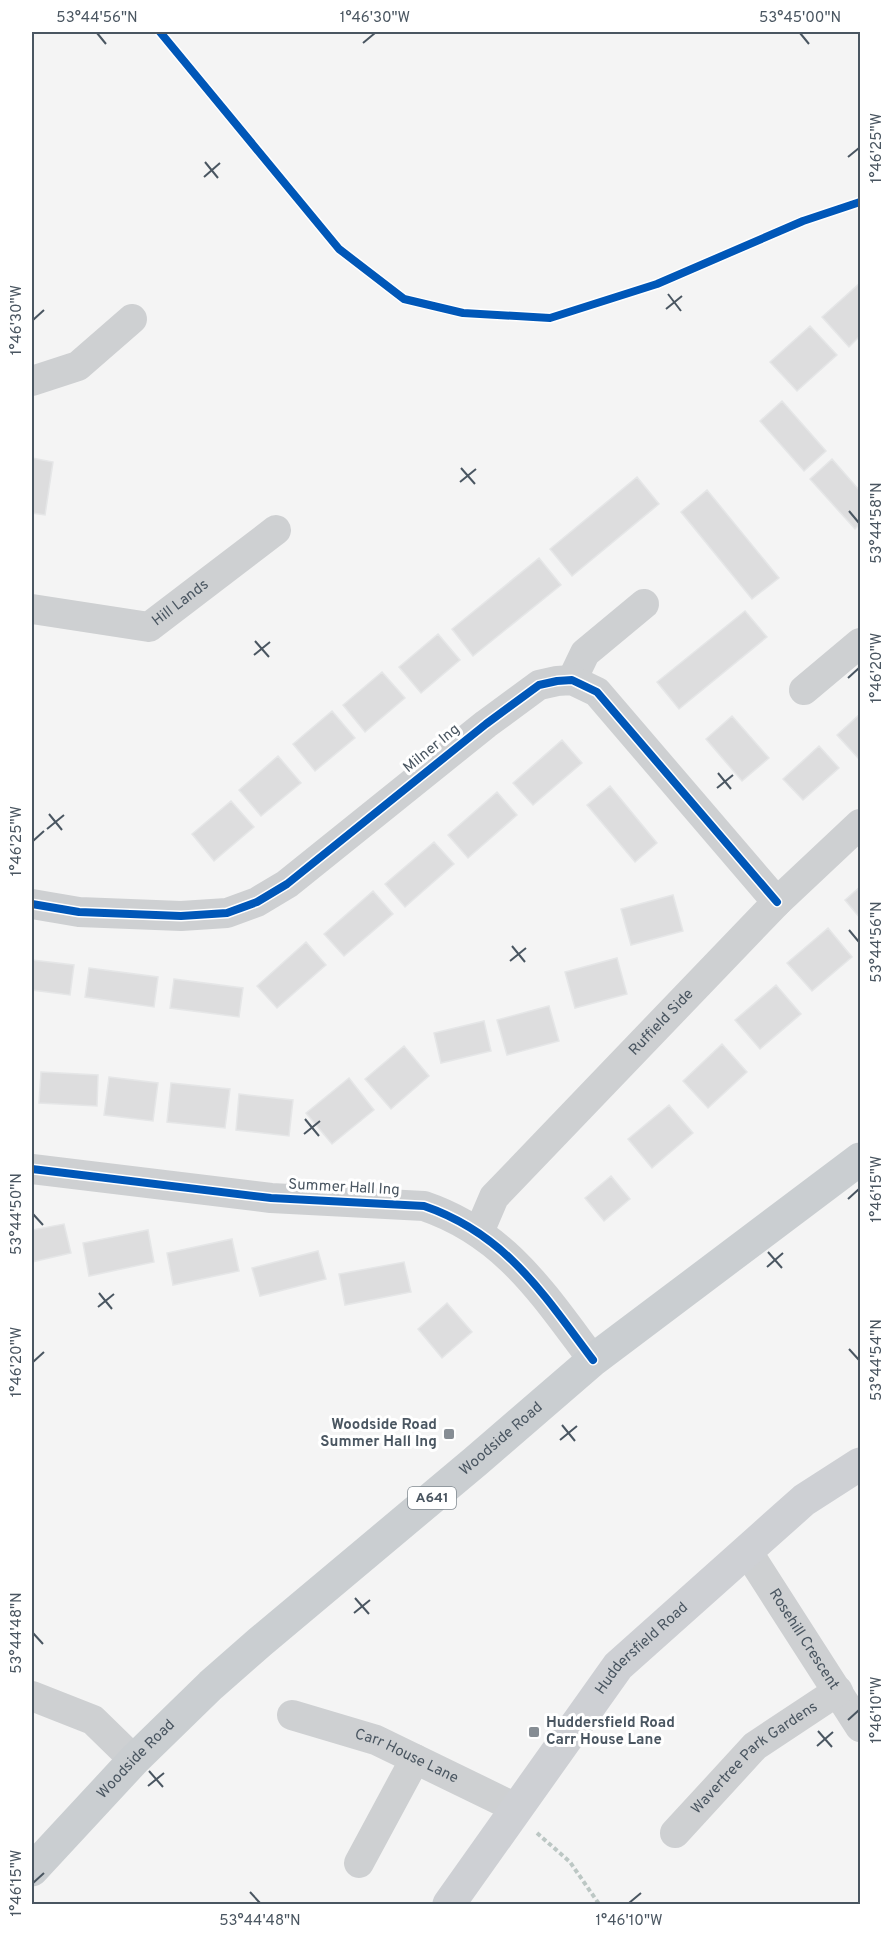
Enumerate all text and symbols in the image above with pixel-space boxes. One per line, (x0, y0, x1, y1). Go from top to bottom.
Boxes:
text: 53°44'56"N (56, 9, 138, 28)
text: 1°46'30"W (340, 9, 410, 28)
text: 53°45'00"N (759, 9, 841, 28)
text: 1°46'25"W (868, 113, 887, 183)
text: 1°46'30"W (8, 285, 27, 355)
text: 53°44'58"N (868, 482, 887, 564)
street label: Hill Lands (148, 575, 213, 631)
text: 1°46'20"W (868, 633, 887, 703)
street label: Milner Ing (400, 720, 464, 778)
text: 1°46'25"W (8, 806, 27, 876)
text: 53°44'56"N (868, 901, 887, 983)
street label: Ruffield Side (625, 985, 698, 1060)
text: 1°46'15"W (868, 1156, 887, 1222)
text: 53°44'50"N (8, 1173, 27, 1255)
street label: Summer Hall Ing (288, 1176, 400, 1200)
text: 53°44'54"N (868, 1319, 887, 1401)
text: 1°46'20"W (8, 1327, 27, 1397)
street label: Woodside Road (456, 1398, 547, 1480)
place label: Woodside Road Summer Hall Ing (320, 1416, 437, 1452)
marker: Woodside Road Summer Hall Ing (442, 1427, 456, 1441)
road number: A641 (408, 1487, 456, 1509)
street label: Rosehill Crescent (764, 1585, 843, 1693)
text: 53°44'48"N (8, 1592, 27, 1674)
street label: Huddersfield Road (591, 1598, 692, 1698)
text: 1°46'10"W (868, 1676, 887, 1744)
street label: Wavertree Park Gardens (687, 1698, 821, 1818)
place label: Huddersfield Road Carr House Lane (546, 1714, 675, 1750)
street label: Woodside Road (93, 1716, 179, 1803)
street label: Carr House Lane (353, 1725, 461, 1788)
marker: Huddersfield Road Carr House Lane (527, 1725, 541, 1739)
text: 1°46'15"W (8, 1850, 27, 1916)
text: 53°44'48"N (219, 1912, 301, 1931)
text: 1°46'10"W (595, 1912, 663, 1931)

